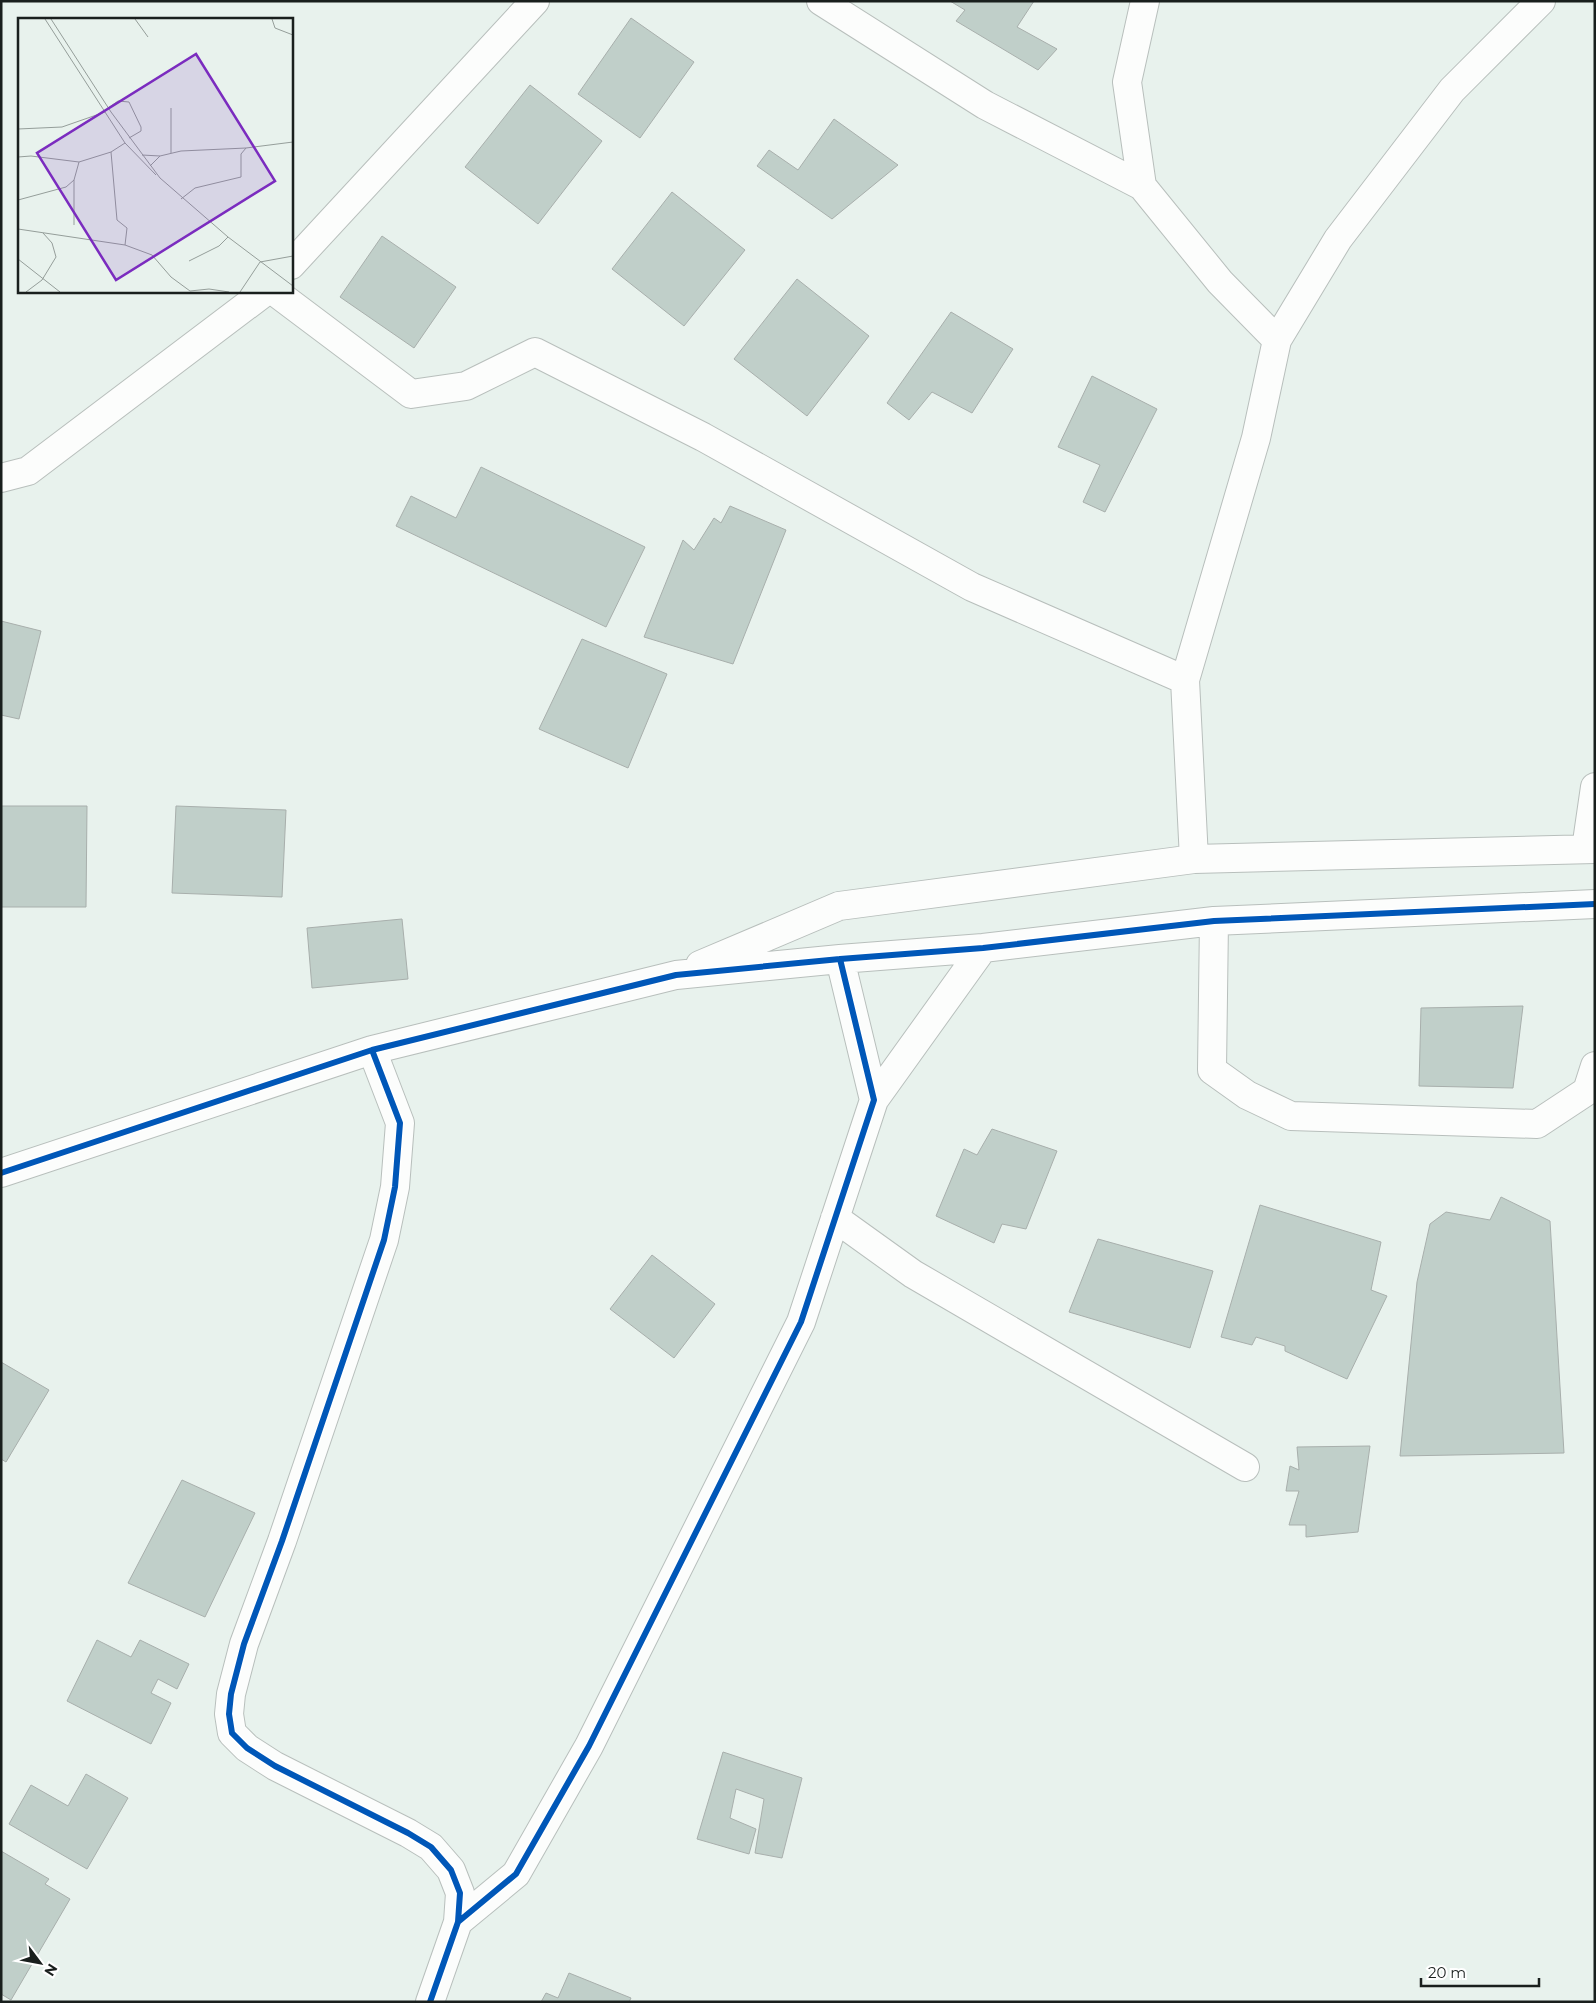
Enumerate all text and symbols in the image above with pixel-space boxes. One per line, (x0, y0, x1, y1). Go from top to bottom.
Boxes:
inset map (18, 18, 292, 292)
north arrow (15, 1938, 65, 1988)
scale bar (1421, 1956, 1538, 1988)
text: N (40, 1960, 62, 1979)
text: 20 m (1428, 1963, 1466, 1982)

